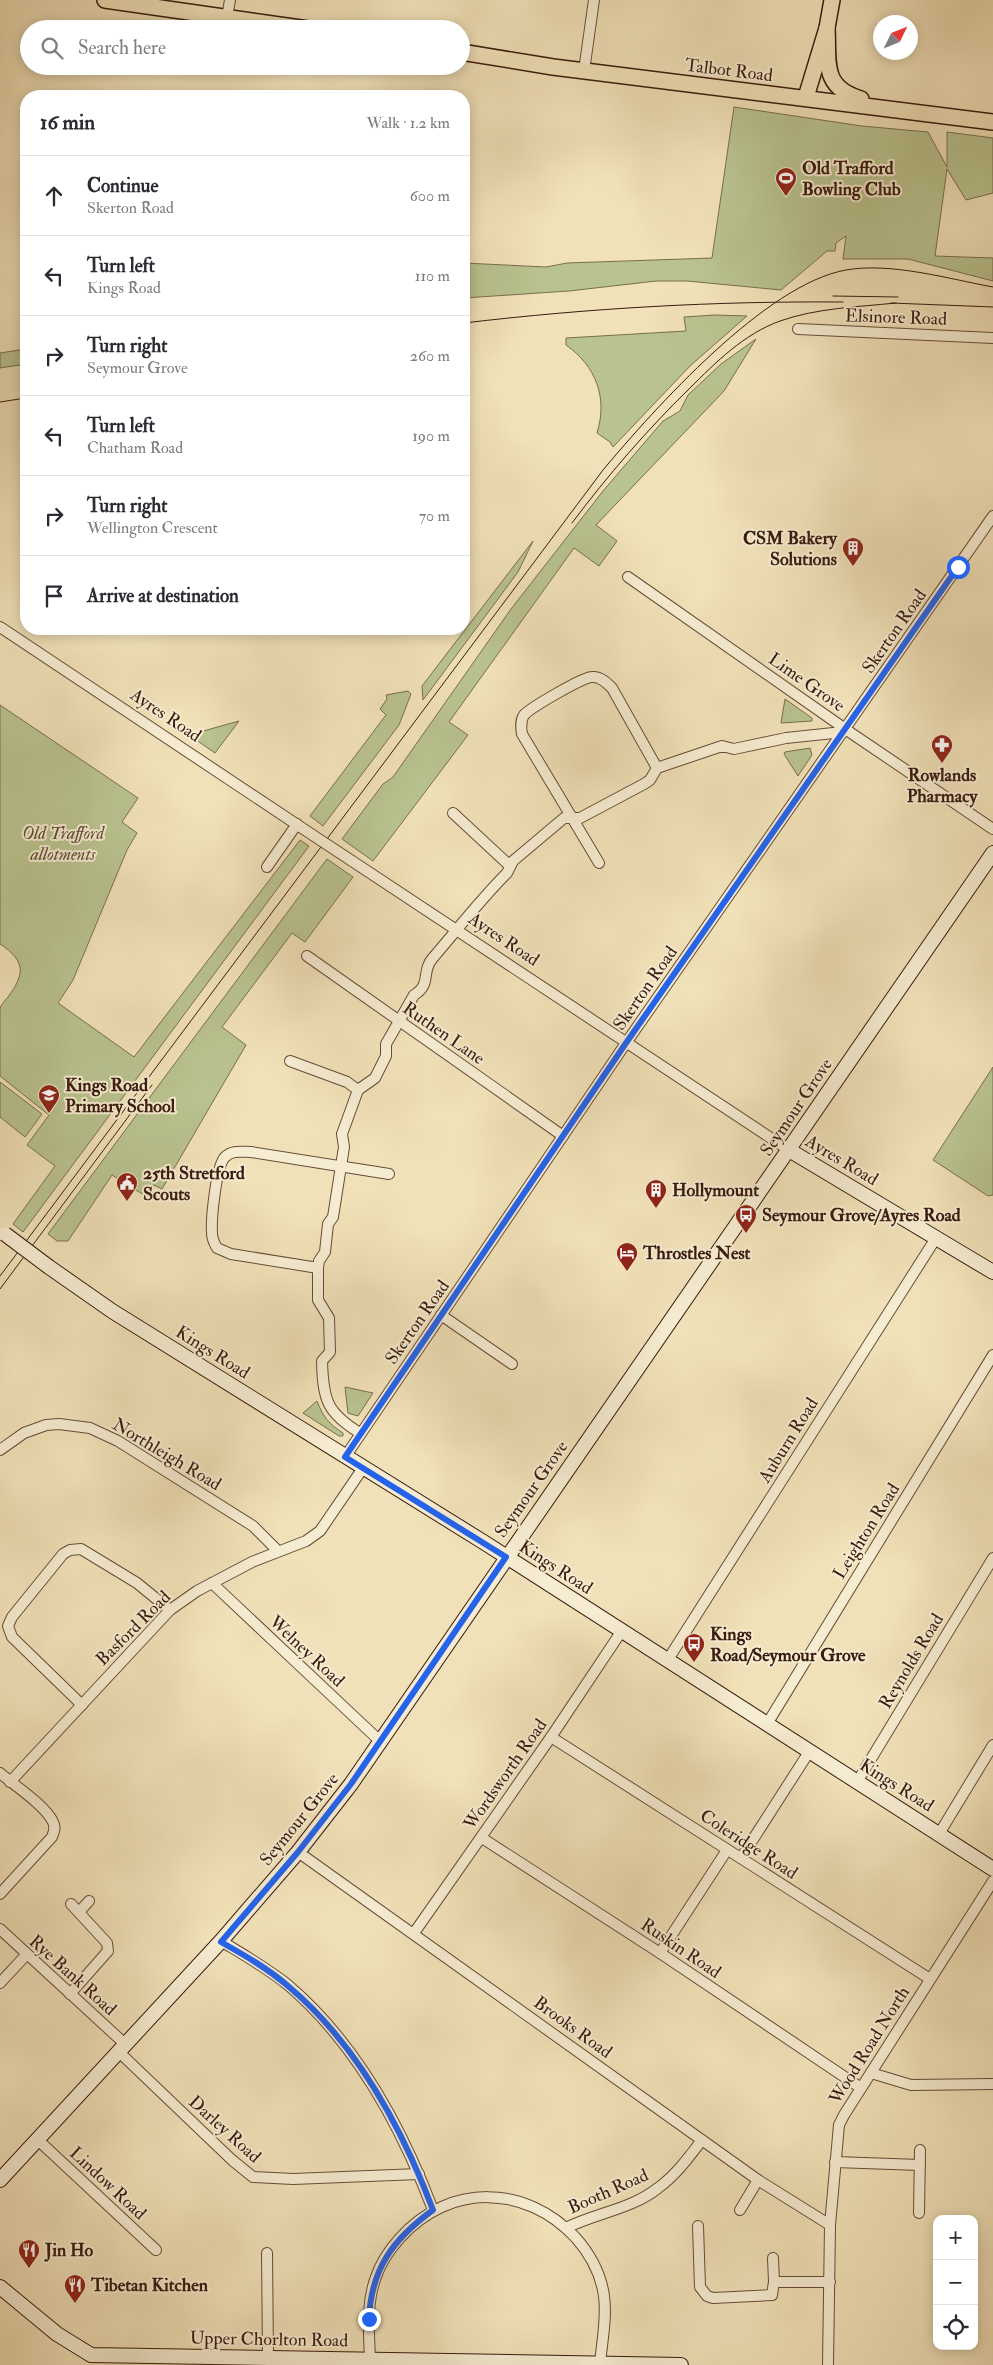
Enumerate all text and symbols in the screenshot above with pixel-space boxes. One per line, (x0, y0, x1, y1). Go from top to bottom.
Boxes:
north arrow (873, 15, 918, 60)
search box (20, 20, 470, 75)
icon: search (38, 34, 66, 62)
text: Search here (78, 36, 166, 60)
street label: Talbot Road (684, 54, 774, 87)
text: 16 min (40, 109, 95, 136)
text: Walk · 1.2 km (367, 113, 450, 133)
place label: Old Trafford Bowling Club (802, 157, 901, 201)
sports icon: Old Trafford Bowling Club (774, 166, 798, 197)
text: Continue (87, 174, 158, 198)
icon: ahead (40, 182, 68, 210)
text: 600 m (410, 186, 450, 206)
text: Skerton Road (87, 198, 174, 218)
text: Turn left (87, 254, 155, 278)
icon: left (40, 262, 68, 290)
text: 110 m (415, 266, 450, 286)
text: Kings Road (87, 278, 161, 298)
street label: Elsinore Road (845, 304, 948, 331)
text: Turn right (87, 334, 167, 358)
icon: right (40, 342, 68, 370)
text: 260 m (410, 346, 450, 366)
text: Seymour Grove (87, 358, 188, 378)
text: Turn left (87, 414, 155, 438)
icon: left (40, 422, 68, 450)
text: 190 m (412, 426, 450, 446)
text: Chatham Road (87, 438, 183, 458)
text: Turn right (87, 494, 167, 518)
icon: right (40, 502, 68, 530)
text: 70 m (419, 506, 450, 526)
text: Wellington Crescent (87, 518, 218, 538)
place label: CSM Bakery Solutions (743, 527, 838, 571)
building icon: CSM Bakery Solutions (841, 536, 865, 567)
route start (947, 556, 970, 579)
icon: arrive (40, 582, 68, 610)
text: Arrive at destination (87, 584, 239, 608)
street label: Skerton Road (857, 585, 932, 678)
street label: Lime Grove (764, 648, 850, 717)
street label: Ayres Road (125, 683, 206, 748)
pharmacy icon: Rowlands Pharmacy (930, 733, 954, 764)
place label: Rowlands Pharmacy (907, 764, 978, 808)
park label: Old Trafford allotments (22, 822, 106, 866)
street label: Ayres Road (463, 907, 544, 972)
street label: Skerton Road (608, 942, 683, 1035)
street label: Ruthen Lane (398, 997, 490, 1070)
street label: Seymour Grove (755, 1054, 838, 1161)
place label: Kings Road Primary School (65, 1074, 176, 1118)
school or university icon: Kings Road Primary School (37, 1083, 61, 1114)
street label: Ayres Road (800, 1129, 882, 1191)
place label: 25th Stretford Scouts (143, 1162, 245, 1206)
public building icon: 25th Stretford Scouts (115, 1171, 139, 1202)
building icon: Hollymount (644, 1178, 668, 1209)
place label: Hollymount (672, 1179, 759, 1202)
bus stop icon: Seymour Grove/Ayres Road (734, 1203, 758, 1234)
place label: Seymour Grove/Ayres Road (762, 1204, 961, 1227)
hotel icon: Throstles Nest (615, 1241, 639, 1272)
place label: Throstles Nest (642, 1242, 751, 1265)
street label: Skerton Road (380, 1276, 455, 1369)
street label: Kings Road (171, 1321, 254, 1384)
street label: Auburn Road (753, 1393, 824, 1488)
street label: Northleigh Road (108, 1413, 225, 1496)
street label: Seymour Grove (490, 1436, 574, 1542)
street label: Leighton Road (828, 1479, 905, 1583)
street label: Kings Road (515, 1535, 597, 1600)
street label: Basford Road (91, 1586, 176, 1671)
street label: Reynolds Road (874, 1609, 949, 1713)
street label: Welney Road (263, 1610, 349, 1692)
place label: Kings Road/Seymour Grove (710, 1623, 866, 1667)
bus stop icon: Kings Road/Seymour Grove (682, 1632, 706, 1663)
street label: Wordsworth Road (458, 1714, 552, 1835)
street label: Kings Road (855, 1754, 938, 1817)
street label: Seymour Grove (255, 1768, 344, 1871)
street label: Coleridge Road (696, 1804, 802, 1885)
street label: Ruskin Road (636, 1913, 726, 1984)
street label: Rye Bank Road (24, 1930, 121, 2021)
street label: Wood Road North (824, 1982, 915, 2109)
street label: Brooks Road (529, 1991, 617, 2064)
street label: Darley Road (183, 2091, 266, 2168)
street label: Lindow Road (64, 2142, 151, 2225)
street label: Booth Road (564, 2163, 652, 2219)
map controls (933, 2215, 978, 2350)
button: + (933, 2215, 978, 2260)
restaurant icon: Jin Ho (17, 2238, 41, 2269)
place label: Jin Ho (44, 2239, 94, 2262)
button: − (933, 2260, 978, 2305)
restaurant icon: Tibetan Kitchen (63, 2273, 87, 2304)
place label: Tibetan Kitchen (90, 2274, 209, 2297)
button: locate (933, 2305, 978, 2350)
route end (358, 2308, 381, 2331)
street label: Upper Chorlton Road (190, 2327, 349, 2352)

